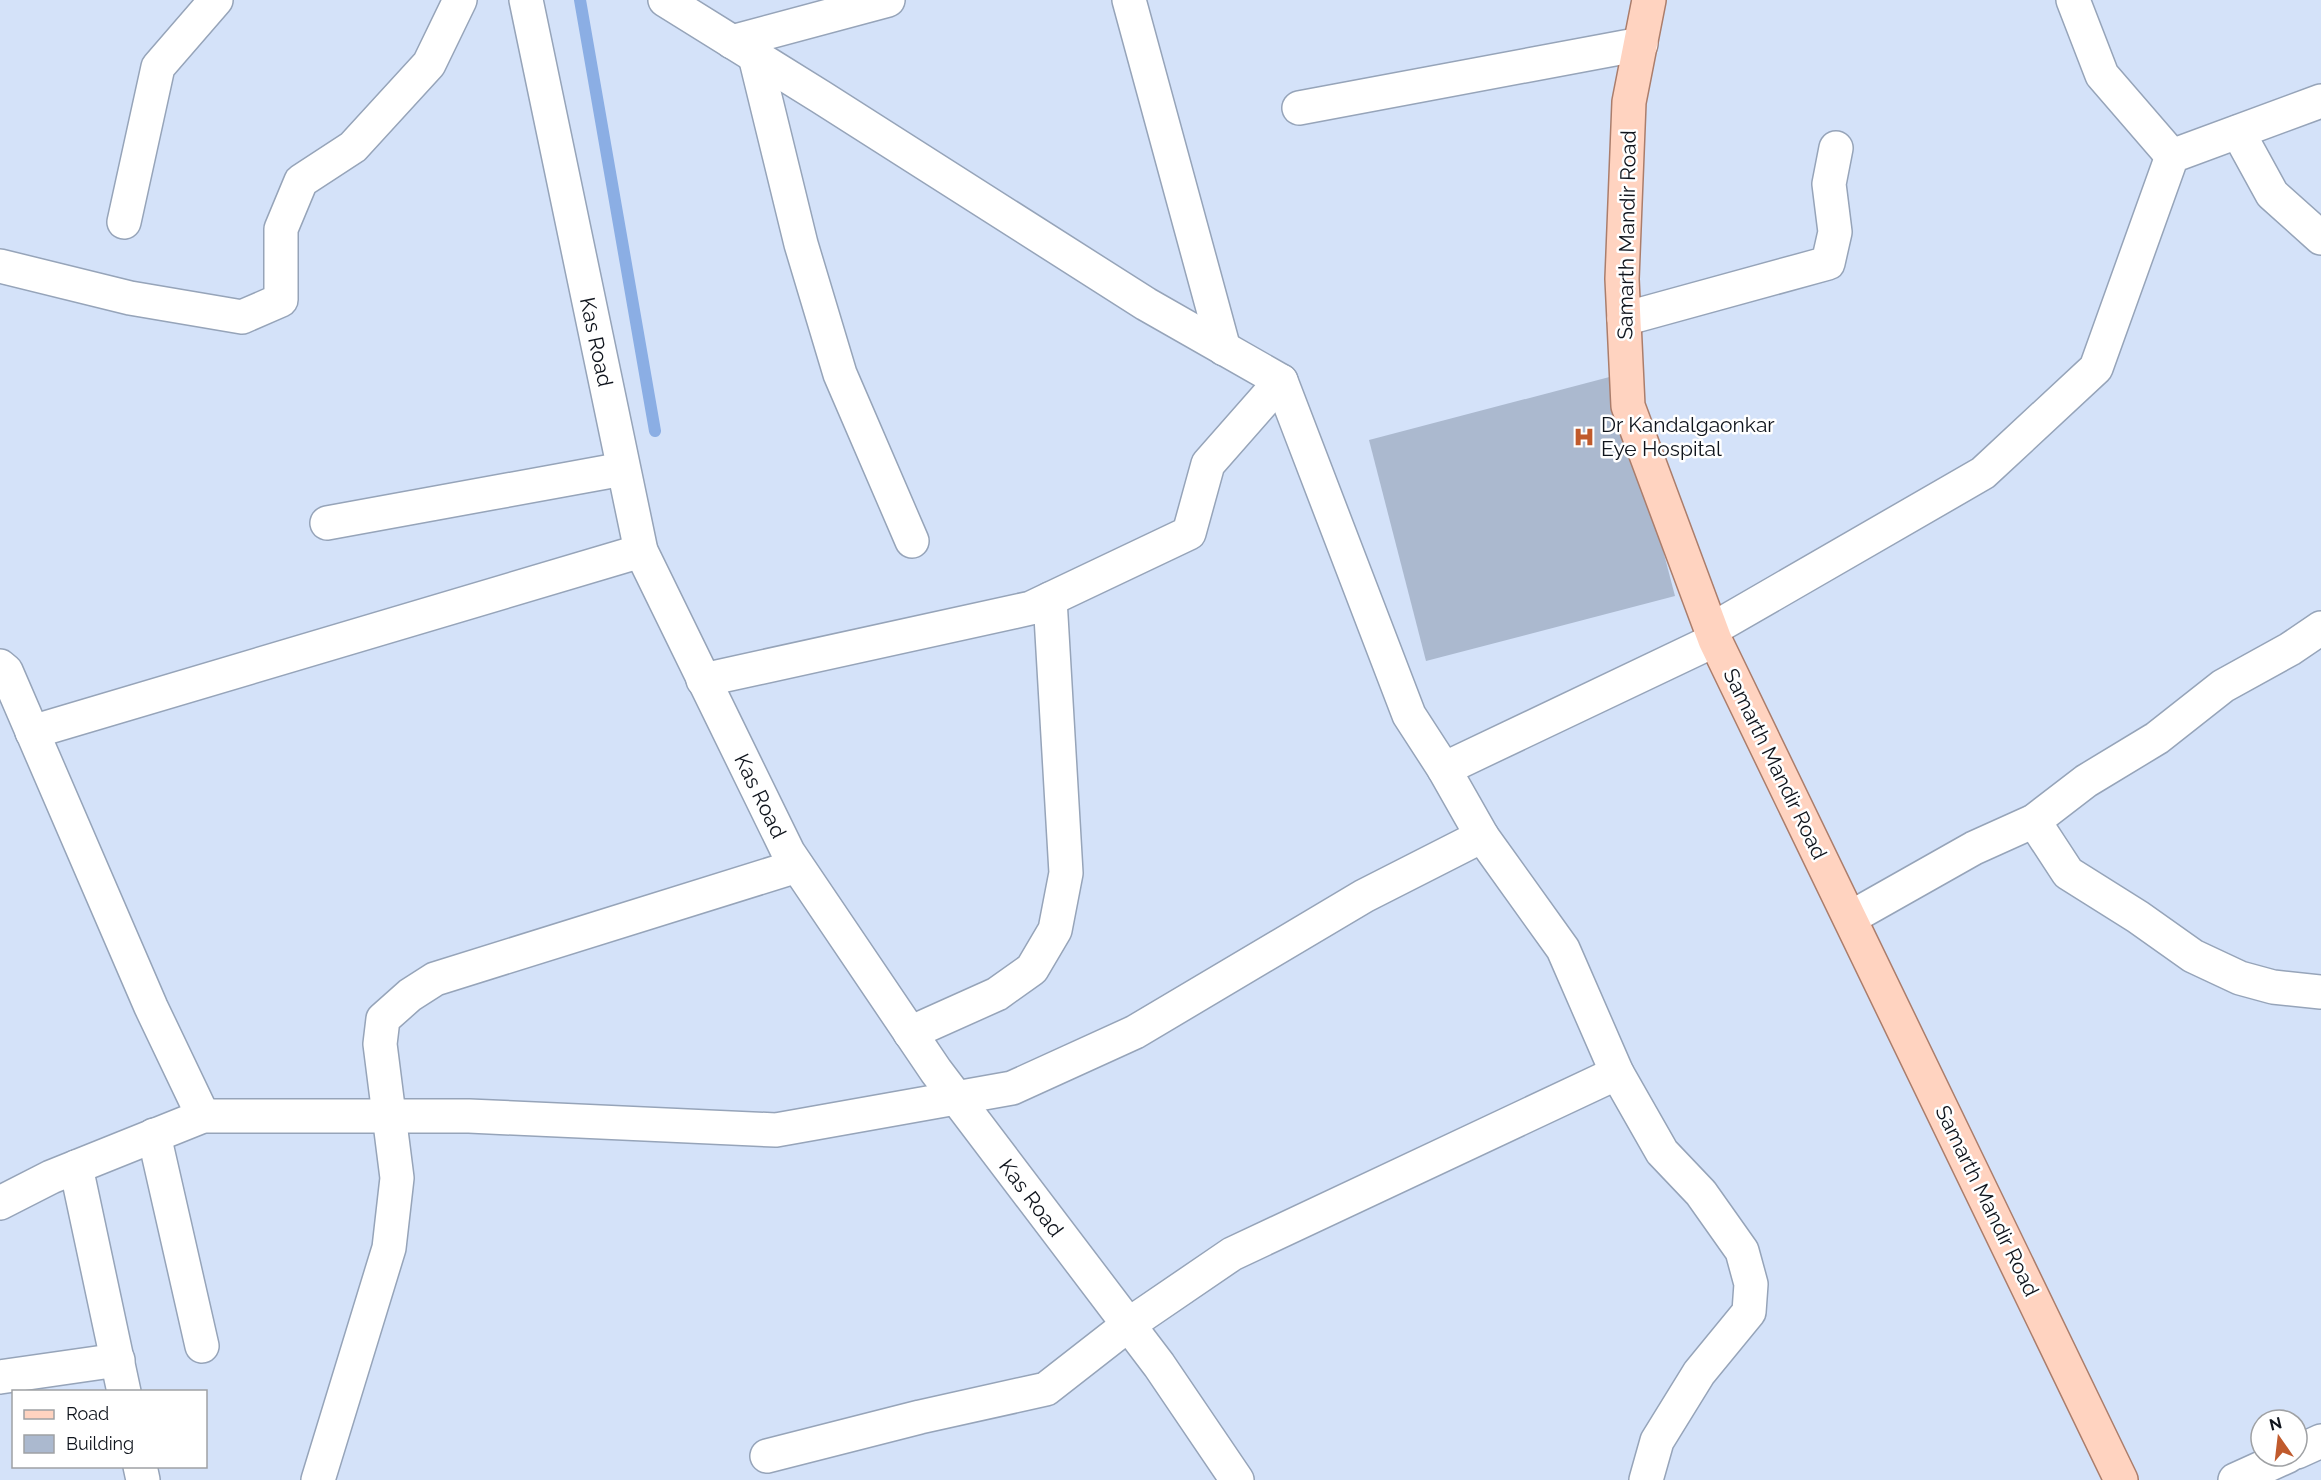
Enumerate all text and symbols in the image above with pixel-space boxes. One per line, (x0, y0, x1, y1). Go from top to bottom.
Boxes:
street label: Samarth Mandir Road (1612, 130, 1641, 340)
street label: Kas Road (575, 295, 618, 389)
place label: Dr Kandalgaonkar Eye Hospital (1601, 412, 1775, 461)
hospital icon: Dr Kandalgaonkar Eye Hospital (1572, 425, 1596, 449)
street label: Samarth Mandir Road (1718, 664, 1833, 863)
street label: Kas Road (729, 749, 792, 842)
street label: Samarth Mandir Road (1930, 1101, 2045, 1300)
street label: Kas Road (994, 1154, 1069, 1241)
legend (12, 1390, 207, 1468)
text: Road (66, 1403, 109, 1424)
north arrow (2249, 1408, 2309, 1468)
text: N (2267, 1413, 2284, 1435)
text: Building (66, 1433, 134, 1454)

